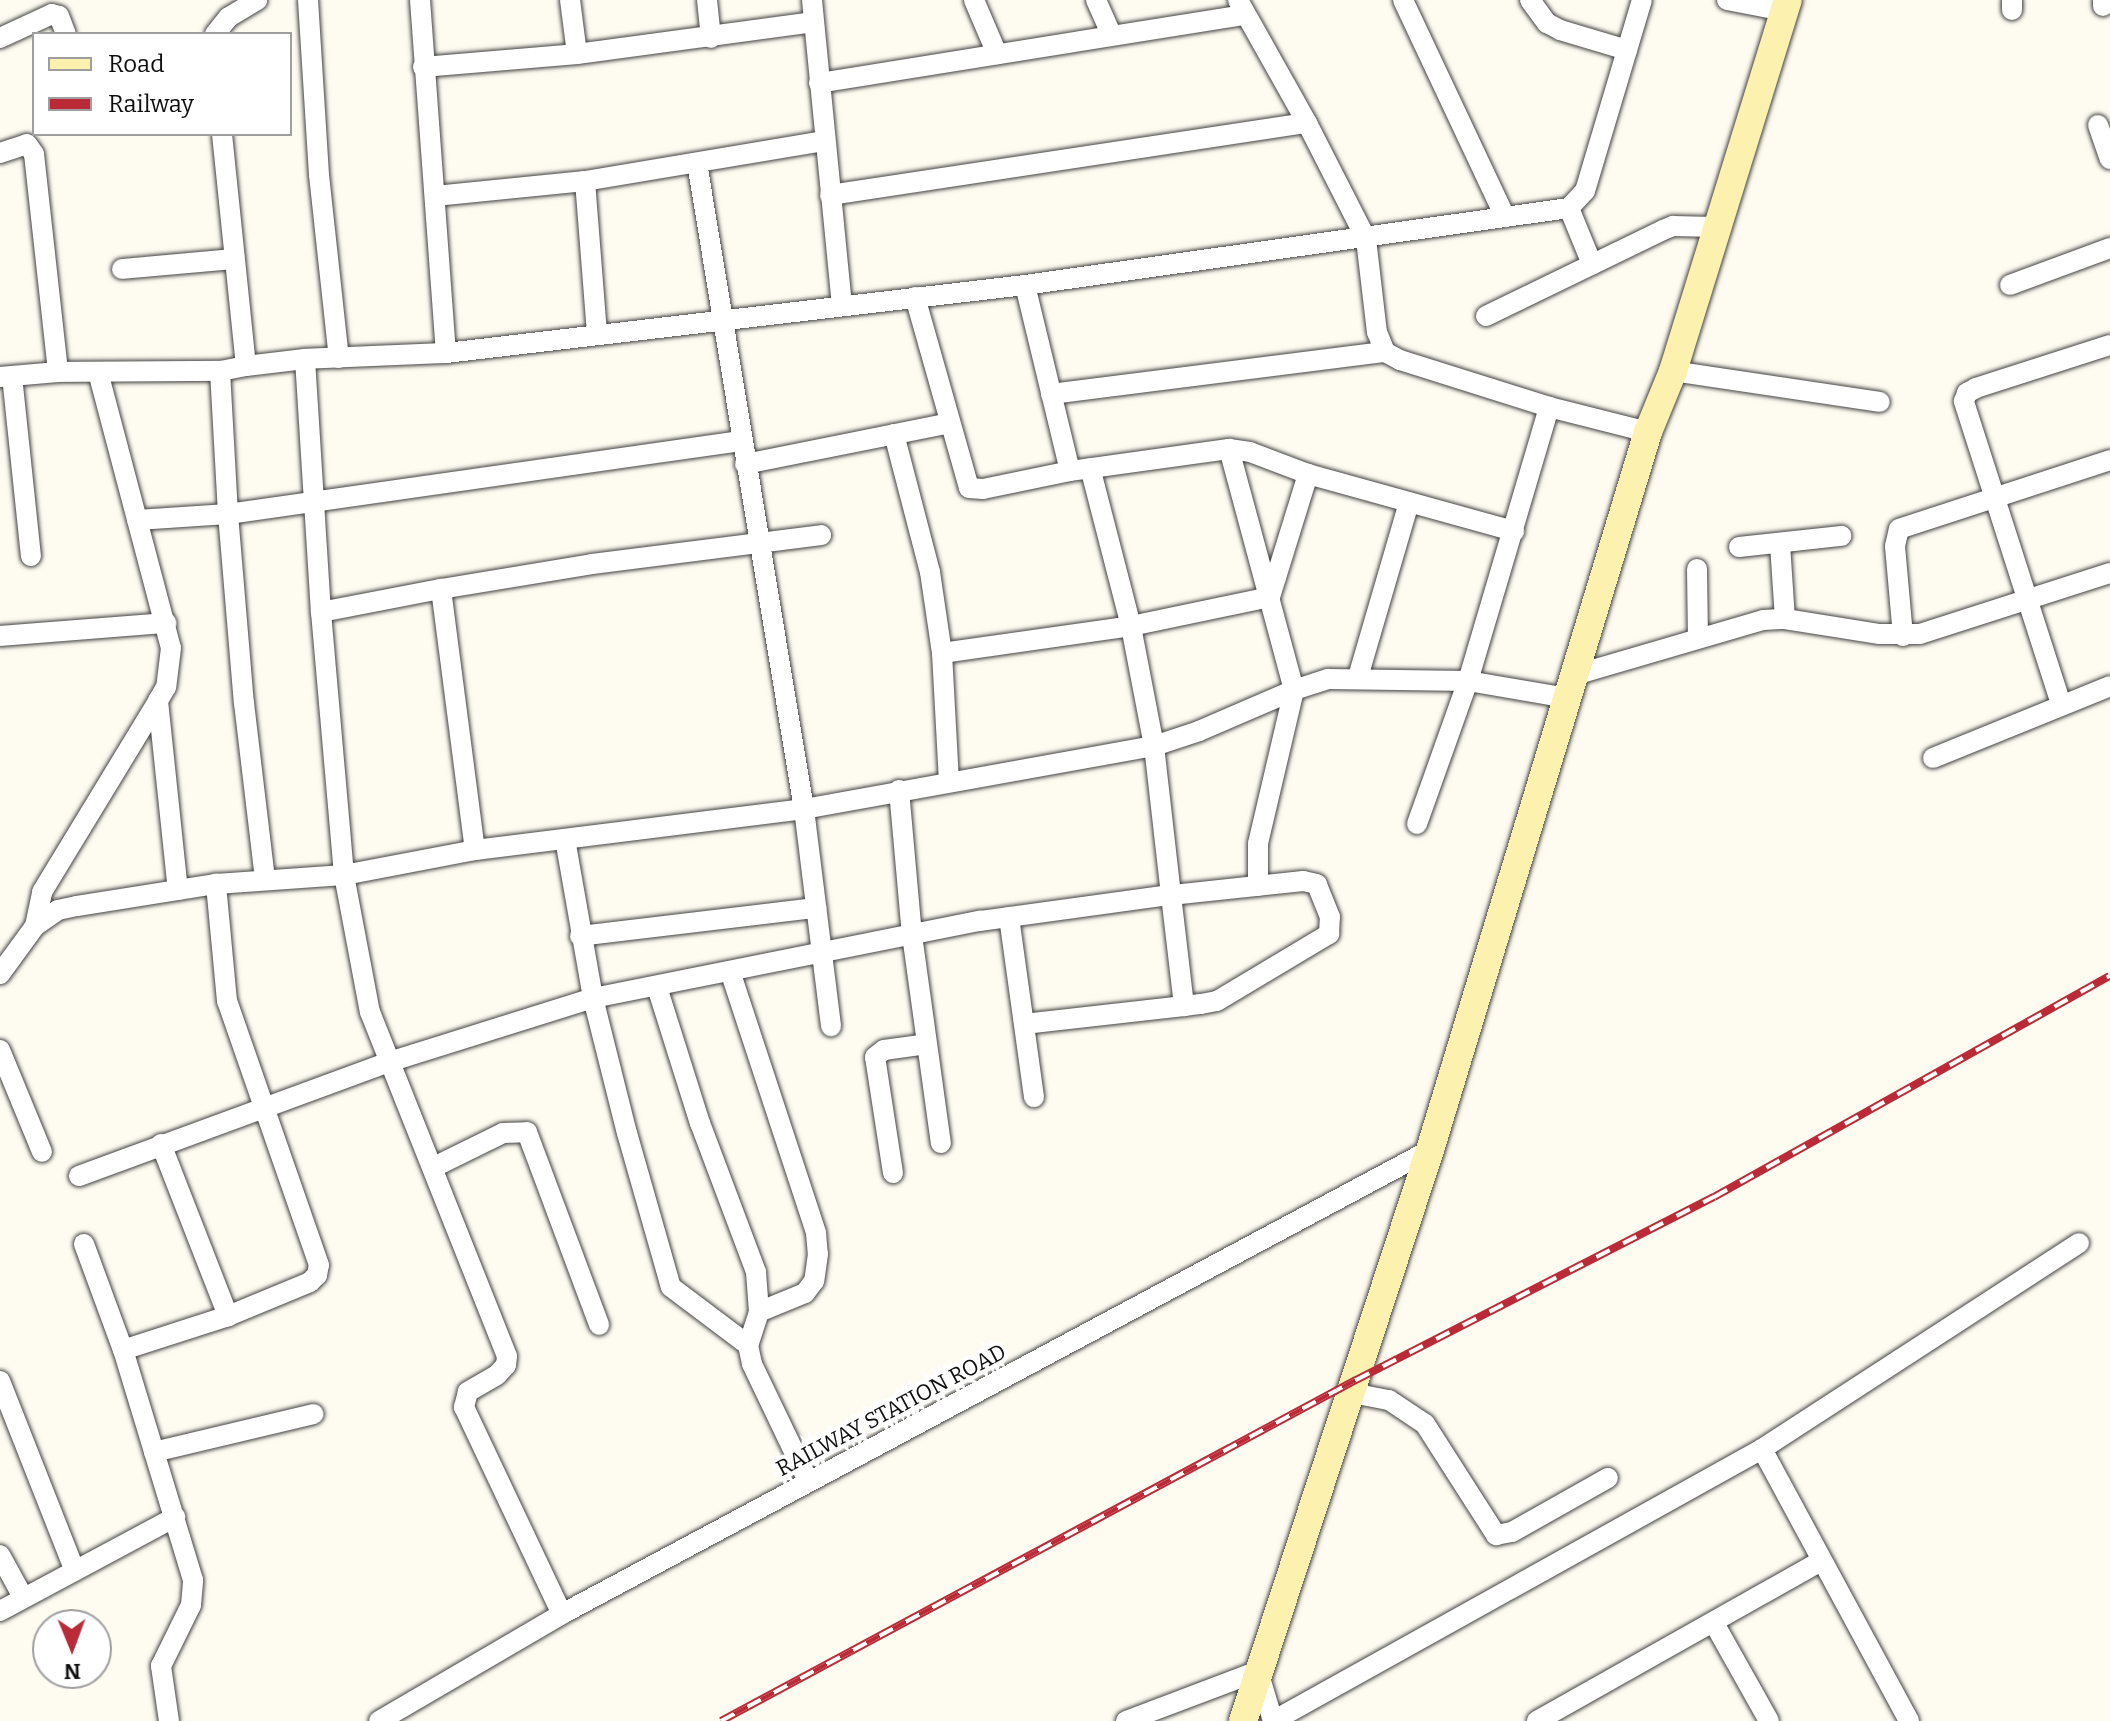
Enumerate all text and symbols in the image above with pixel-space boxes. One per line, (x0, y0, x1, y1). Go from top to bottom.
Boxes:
legend (32, 32, 292, 136)
text: Road (108, 50, 164, 78)
text: Railway (108, 90, 194, 118)
street label: RAILWAY STATION ROAD (772, 1338, 1010, 1482)
north arrow (32, 1609, 112, 1689)
text: N (64, 1658, 81, 1685)

